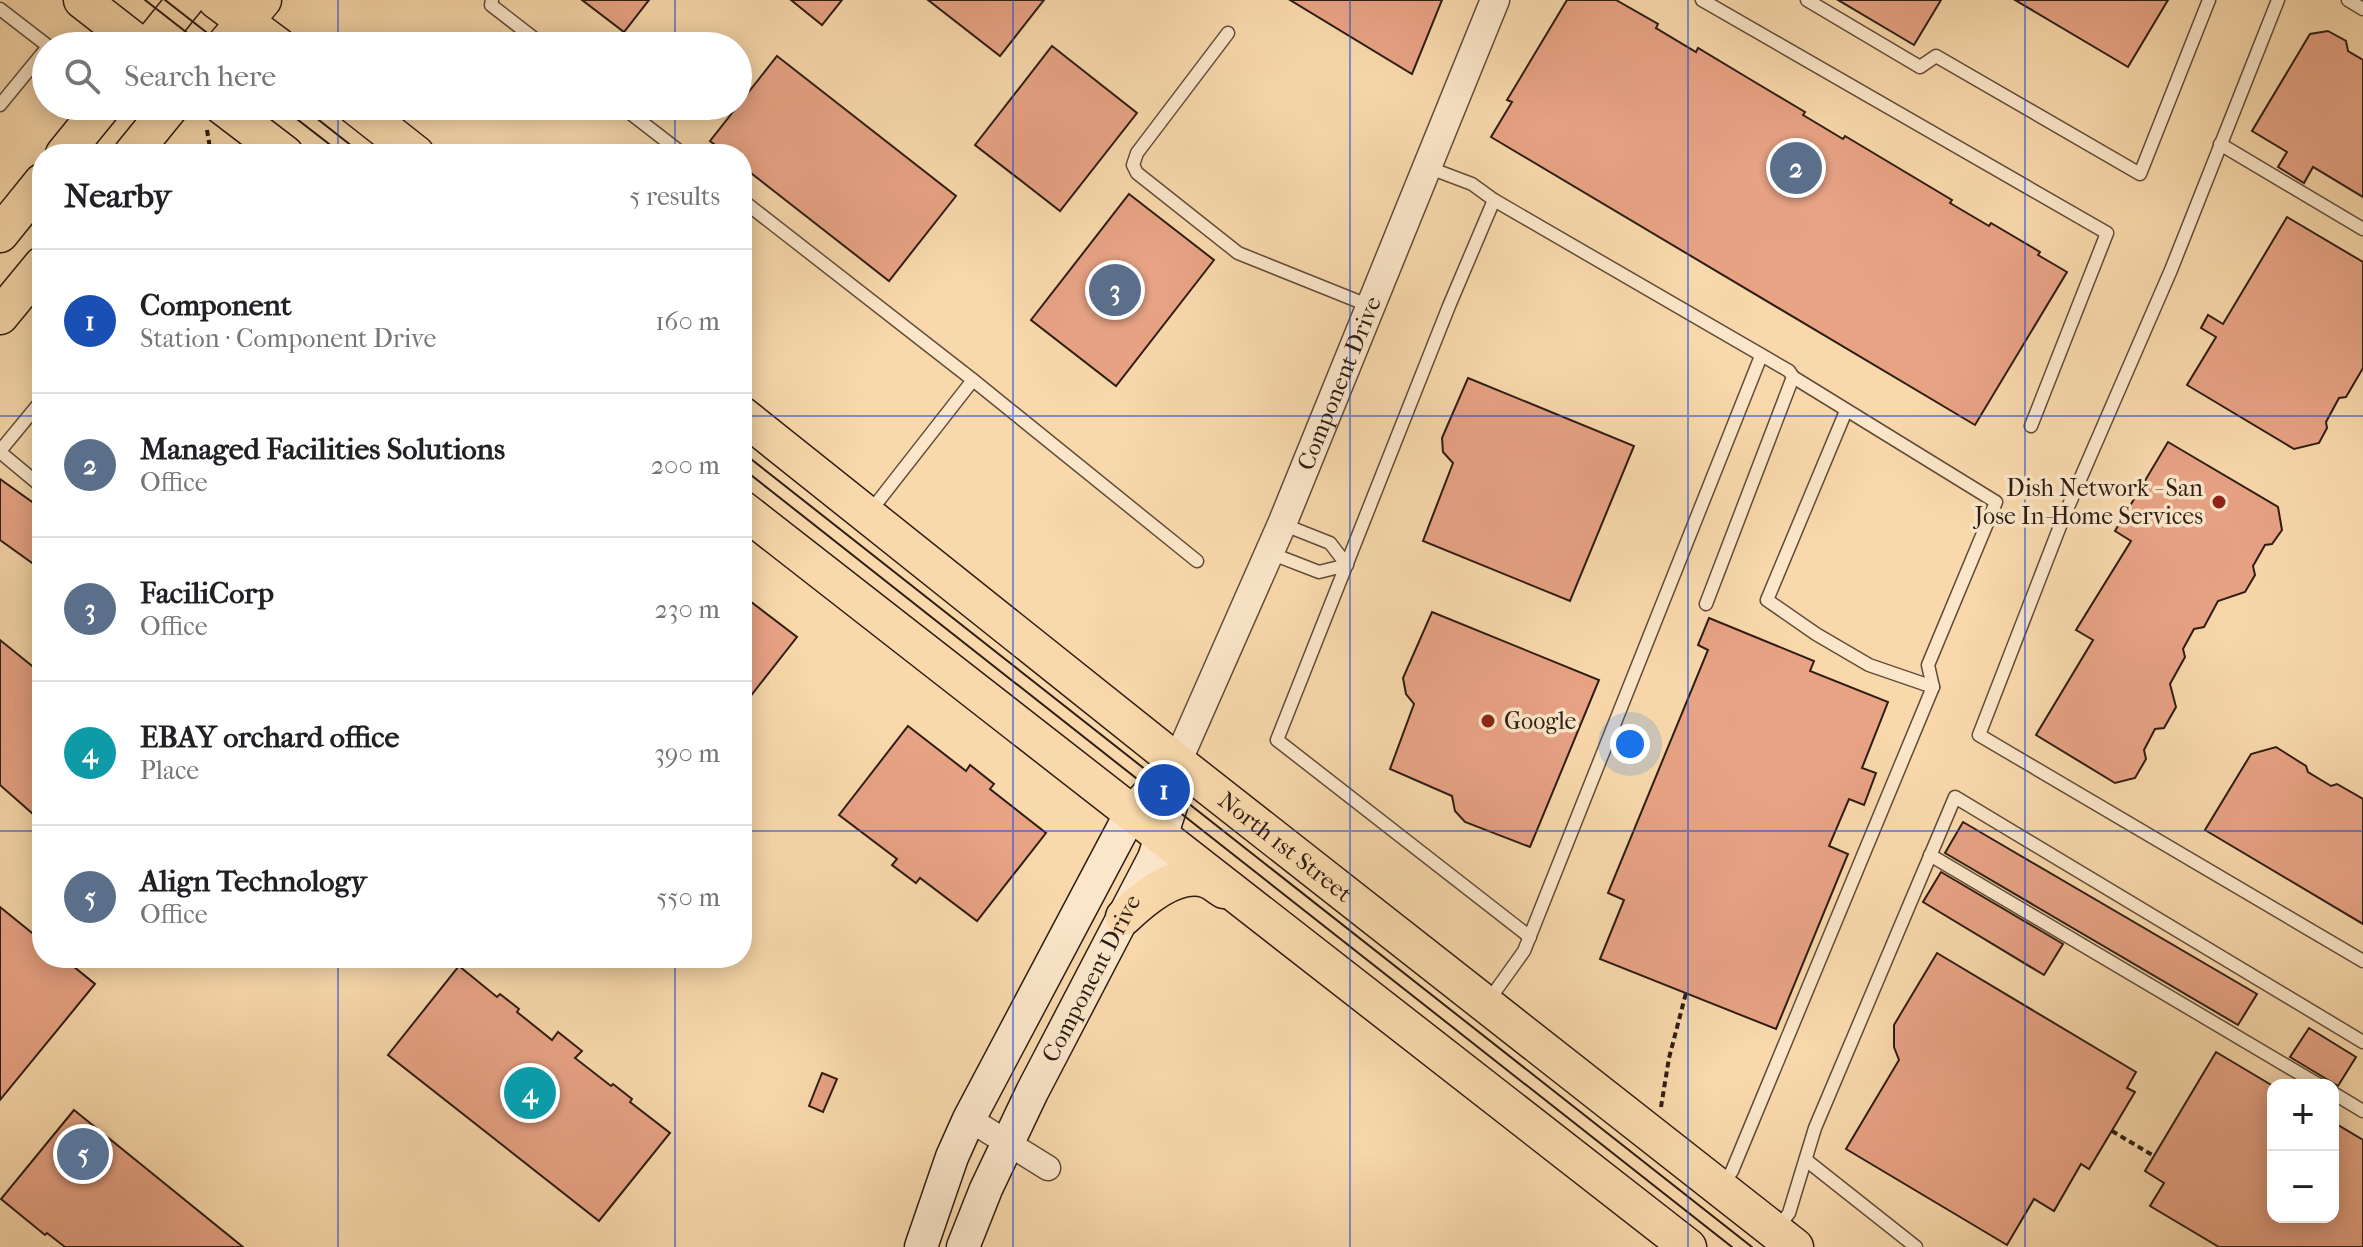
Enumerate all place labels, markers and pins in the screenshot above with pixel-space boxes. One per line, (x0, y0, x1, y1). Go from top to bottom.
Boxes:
pin: 2 (1770, 138, 1822, 198)
pin: 3 (1089, 260, 1141, 320)
place label: Dish Network - San Jose In-Home Services (1973, 474, 2203, 530)
marker: Dish Network - San Jose In-Home Services (2210, 493, 2228, 511)
place label: Google (1504, 707, 1577, 735)
marker: Google (1479, 712, 1497, 730)
pin: 1 (1138, 760, 1190, 820)
pin: 4 (504, 1063, 556, 1123)
pin: 5 (57, 1124, 109, 1184)

